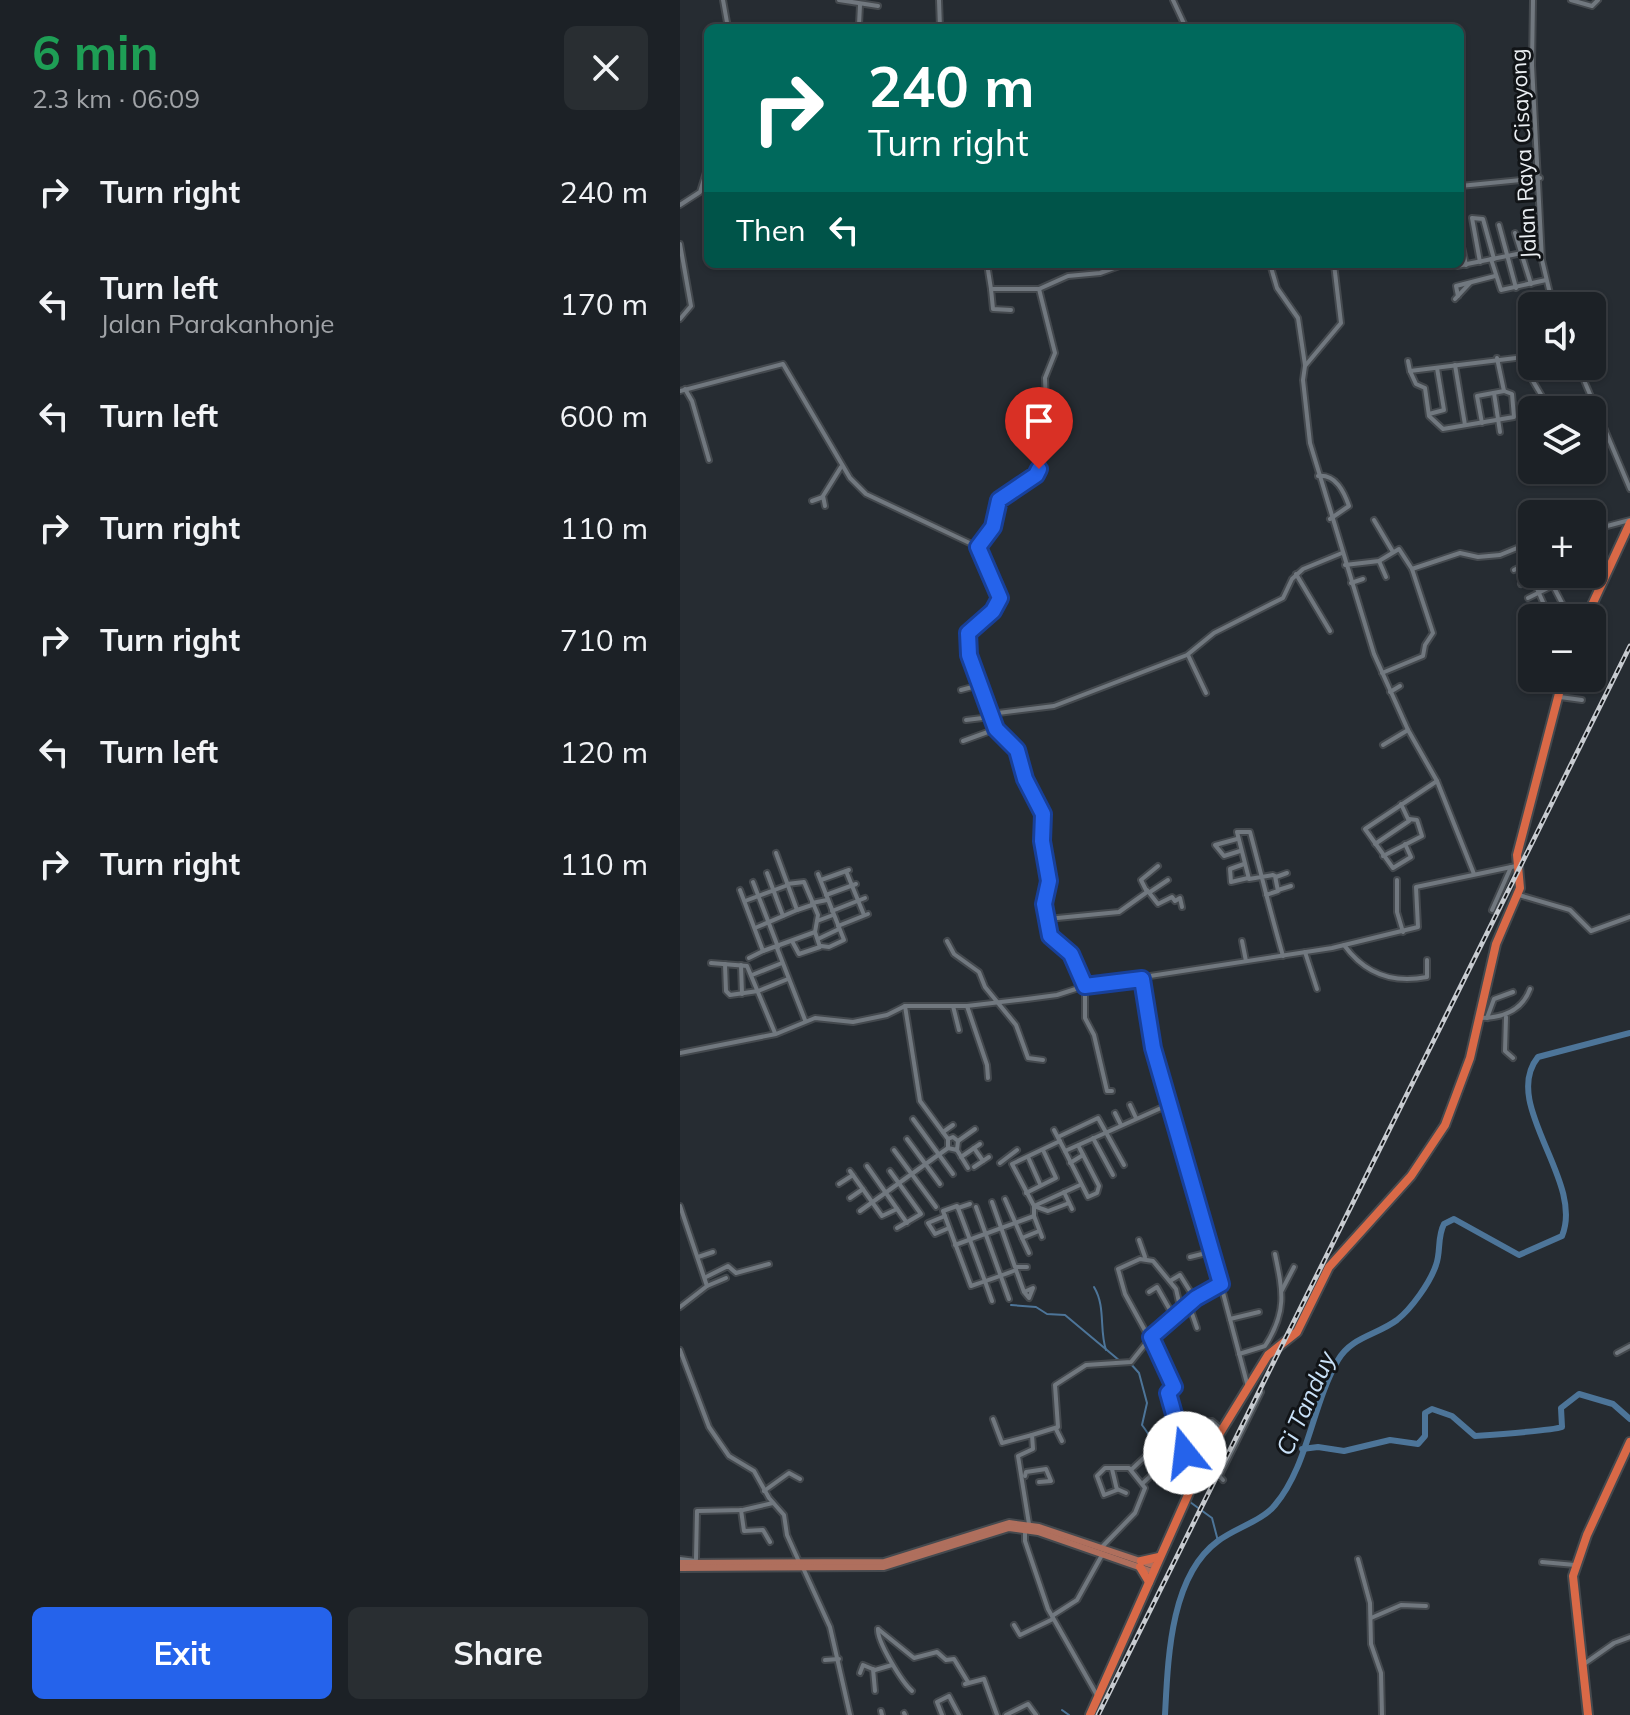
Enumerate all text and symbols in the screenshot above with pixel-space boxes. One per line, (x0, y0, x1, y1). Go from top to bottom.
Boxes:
text: 6 min (32, 22, 159, 82)
button: close (564, 26, 648, 110)
street label: Jalan Raya Cisayong (1504, 48, 1542, 260)
text: 240 m (868, 51, 1035, 121)
icon: right (736, 56, 840, 160)
text: 2.3 km · 06:09 (32, 82, 200, 115)
text: Turn right (868, 120, 1029, 165)
icon: right (32, 170, 76, 214)
text: Turn right (100, 173, 240, 211)
text: 240 m (560, 173, 648, 211)
icon: left (822, 208, 866, 252)
text: Then (736, 211, 806, 249)
text: Turn left (100, 269, 218, 307)
icon: left (32, 282, 76, 326)
text: 170 m (560, 285, 648, 323)
map controls (1518, 292, 1606, 692)
button: sound (1518, 292, 1606, 380)
text: Jalan Parakanhonje (100, 307, 335, 340)
pin (1005, 387, 1073, 469)
icon: left (32, 394, 76, 438)
button: layers (1518, 396, 1606, 484)
text: Turn left (100, 397, 218, 435)
text: 600 m (560, 397, 648, 435)
icon: arrive (1017, 399, 1061, 443)
button: + (1518, 500, 1606, 588)
icon: right (32, 506, 76, 550)
text: Turn right (100, 509, 240, 547)
text: 110 m (560, 509, 648, 547)
button: − (1518, 604, 1606, 692)
icon: right (32, 618, 76, 662)
text: Turn right (100, 621, 240, 659)
text: 710 m (560, 621, 648, 659)
icon: left (32, 730, 76, 774)
text: Turn left (100, 733, 218, 771)
text: 120 m (560, 733, 648, 771)
icon: right (32, 842, 76, 886)
text: Turn right (100, 845, 240, 883)
text: 110 m (560, 845, 648, 883)
water label: Ci Tanduy (1269, 1345, 1342, 1460)
position arrow (1143, 1411, 1227, 1495)
button: Exit (32, 1607, 332, 1699)
button: Share (348, 1607, 648, 1699)

